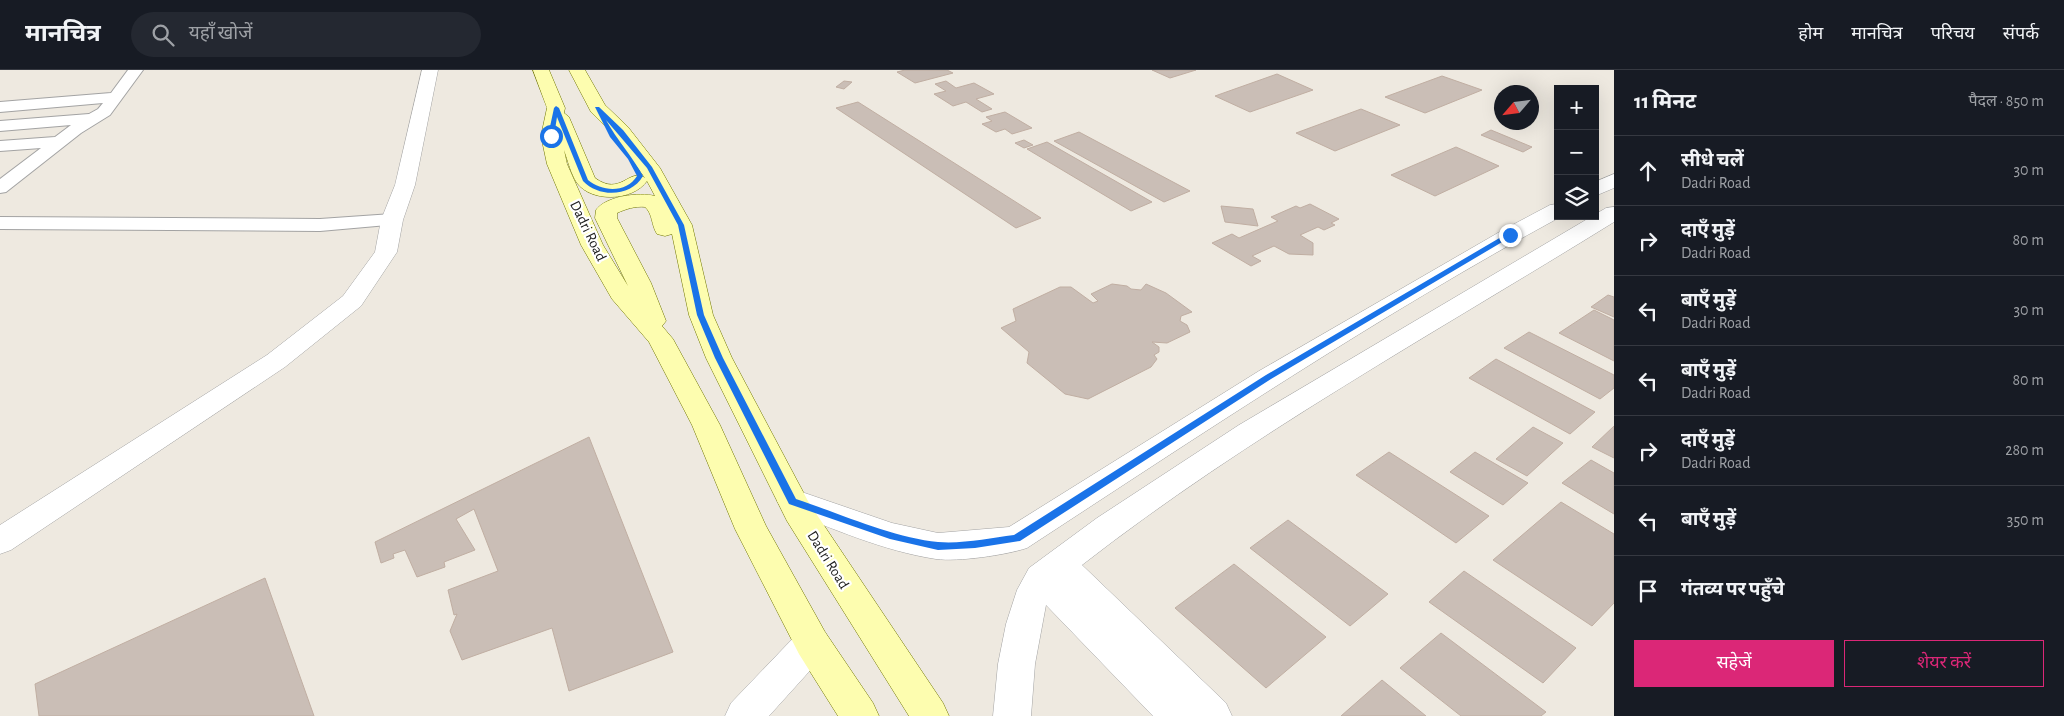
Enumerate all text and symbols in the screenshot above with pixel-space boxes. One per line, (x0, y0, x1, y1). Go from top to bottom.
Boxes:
search box (131, 12, 481, 57)
icon: search (149, 21, 177, 49)
text: मानचित्र (25, 22, 101, 46)
text: यहाँ खोजें (189, 24, 252, 43)
text: होम (1798, 25, 1823, 43)
text: मानचित्र (1851, 25, 1903, 43)
text: परिचय (1931, 25, 1975, 43)
text: संपर्क (2003, 25, 2039, 43)
north arrow (1494, 85, 1539, 130)
map controls (1554, 85, 1599, 220)
button: + (1554, 85, 1599, 130)
text: 11 मिनट (1634, 91, 1696, 112)
text: पैदल · 850 m (1968, 93, 2044, 109)
route start (540, 125, 563, 148)
button: − (1554, 130, 1599, 175)
text: सीधे चलें (1681, 151, 1744, 170)
icon: ahead (1634, 157, 1662, 185)
text: 30 m (2014, 162, 2044, 178)
button: layers (1554, 175, 1599, 220)
text: Dadri Road (1681, 175, 1751, 191)
street label: Dadri Road (567, 198, 609, 264)
text: दाएँ मुड़ें (1681, 221, 1735, 240)
route end (1499, 224, 1522, 247)
icon: right (1634, 227, 1662, 255)
text: 80 m (2013, 232, 2044, 248)
text: Dadri Road (1681, 245, 1751, 261)
text: बाएँ मुड़ें (1681, 291, 1736, 310)
icon: left (1634, 297, 1662, 325)
text: 30 m (2014, 302, 2044, 318)
text: Dadri Road (1681, 315, 1751, 331)
text: बाएँ मुड़ें (1681, 361, 1736, 380)
icon: left (1634, 367, 1662, 395)
text: 80 m (2013, 372, 2044, 388)
text: Dadri Road (1681, 385, 1751, 401)
text: दाएँ मुड़ें (1681, 431, 1735, 450)
icon: right (1634, 437, 1662, 465)
text: 280 m (2005, 442, 2044, 458)
text: Dadri Road (1681, 455, 1751, 471)
icon: left (1634, 507, 1662, 535)
text: बाएँ मुड़ें (1681, 510, 1736, 529)
text: 350 m (2007, 512, 2044, 528)
street label: Dadri Road (804, 528, 852, 592)
icon: arrive (1634, 577, 1662, 605)
text: गंतव्य पर पहुँचे (1681, 580, 1784, 599)
button: सहेजें (1634, 640, 1834, 687)
button: शेयर करें (1844, 640, 2044, 687)

